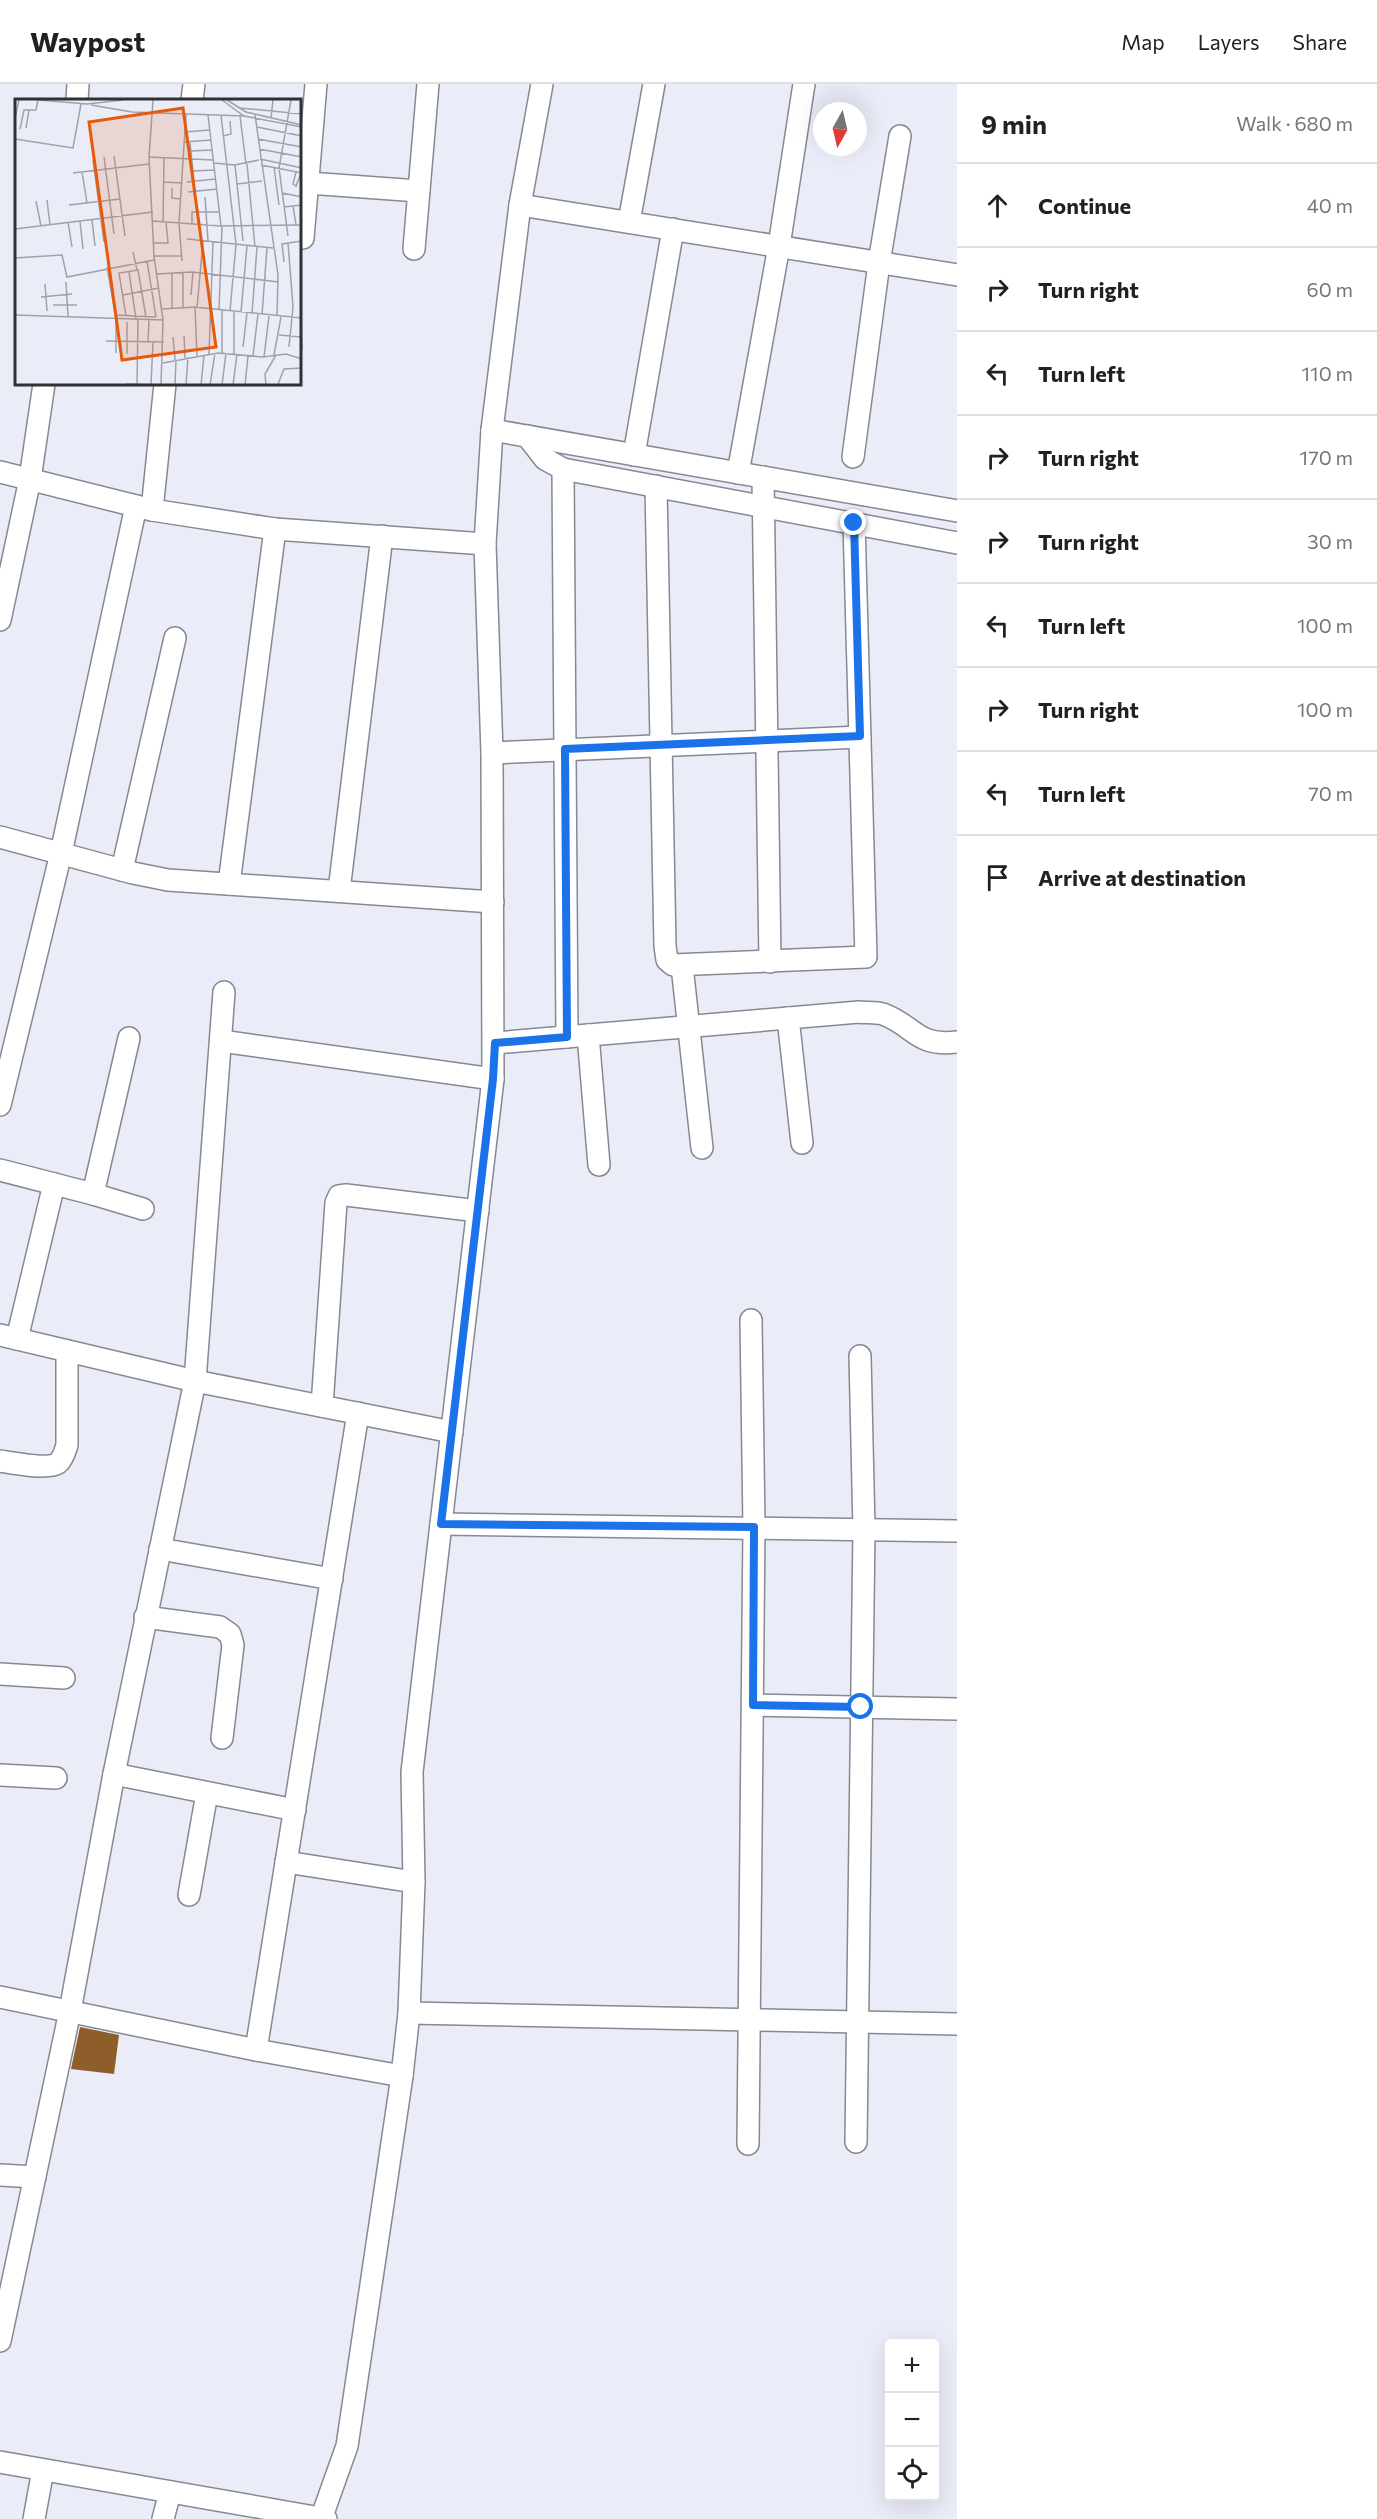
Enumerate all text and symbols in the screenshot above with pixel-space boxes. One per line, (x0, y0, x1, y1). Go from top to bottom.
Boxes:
text: Waypost (30, 24, 145, 58)
text: Map (1121, 29, 1165, 54)
text: Layers (1198, 29, 1260, 54)
text: Share (1293, 29, 1347, 54)
inset map (15, 99, 302, 386)
north arrow (813, 102, 867, 156)
text: 9 min (981, 108, 1047, 139)
text: Walk · 680 m (1236, 111, 1353, 135)
icon: ahead (981, 189, 1014, 222)
text: Continue (1038, 192, 1131, 219)
text: 40 m (1307, 193, 1353, 217)
icon: right (981, 273, 1014, 306)
text: Turn right (1038, 276, 1139, 303)
text: 60 m (1307, 277, 1353, 301)
icon: left (981, 357, 1014, 390)
text: Turn left (1038, 360, 1125, 387)
text: 110 m (1302, 361, 1353, 385)
icon: right (981, 441, 1014, 474)
text: Turn right (1038, 444, 1139, 471)
text: 170 m (1300, 445, 1353, 469)
route end (840, 509, 866, 535)
icon: right (981, 525, 1014, 558)
text: Turn right (1038, 528, 1139, 555)
text: 30 m (1307, 529, 1353, 553)
icon: left (981, 609, 1014, 642)
text: Turn left (1038, 612, 1125, 639)
text: 100 m (1297, 613, 1353, 637)
icon: right (981, 693, 1014, 726)
text: Turn right (1038, 696, 1139, 723)
text: 100 m (1297, 697, 1353, 721)
icon: left (981, 777, 1014, 810)
text: Turn left (1038, 780, 1125, 807)
text: 70 m (1308, 781, 1353, 805)
icon: arrive (981, 861, 1014, 894)
text: Arrive at destination (1038, 864, 1246, 891)
route start (847, 1693, 873, 1719)
map controls (885, 2339, 939, 2501)
button: + (885, 2339, 939, 2393)
button: − (885, 2393, 939, 2447)
button: locate (885, 2447, 939, 2501)

